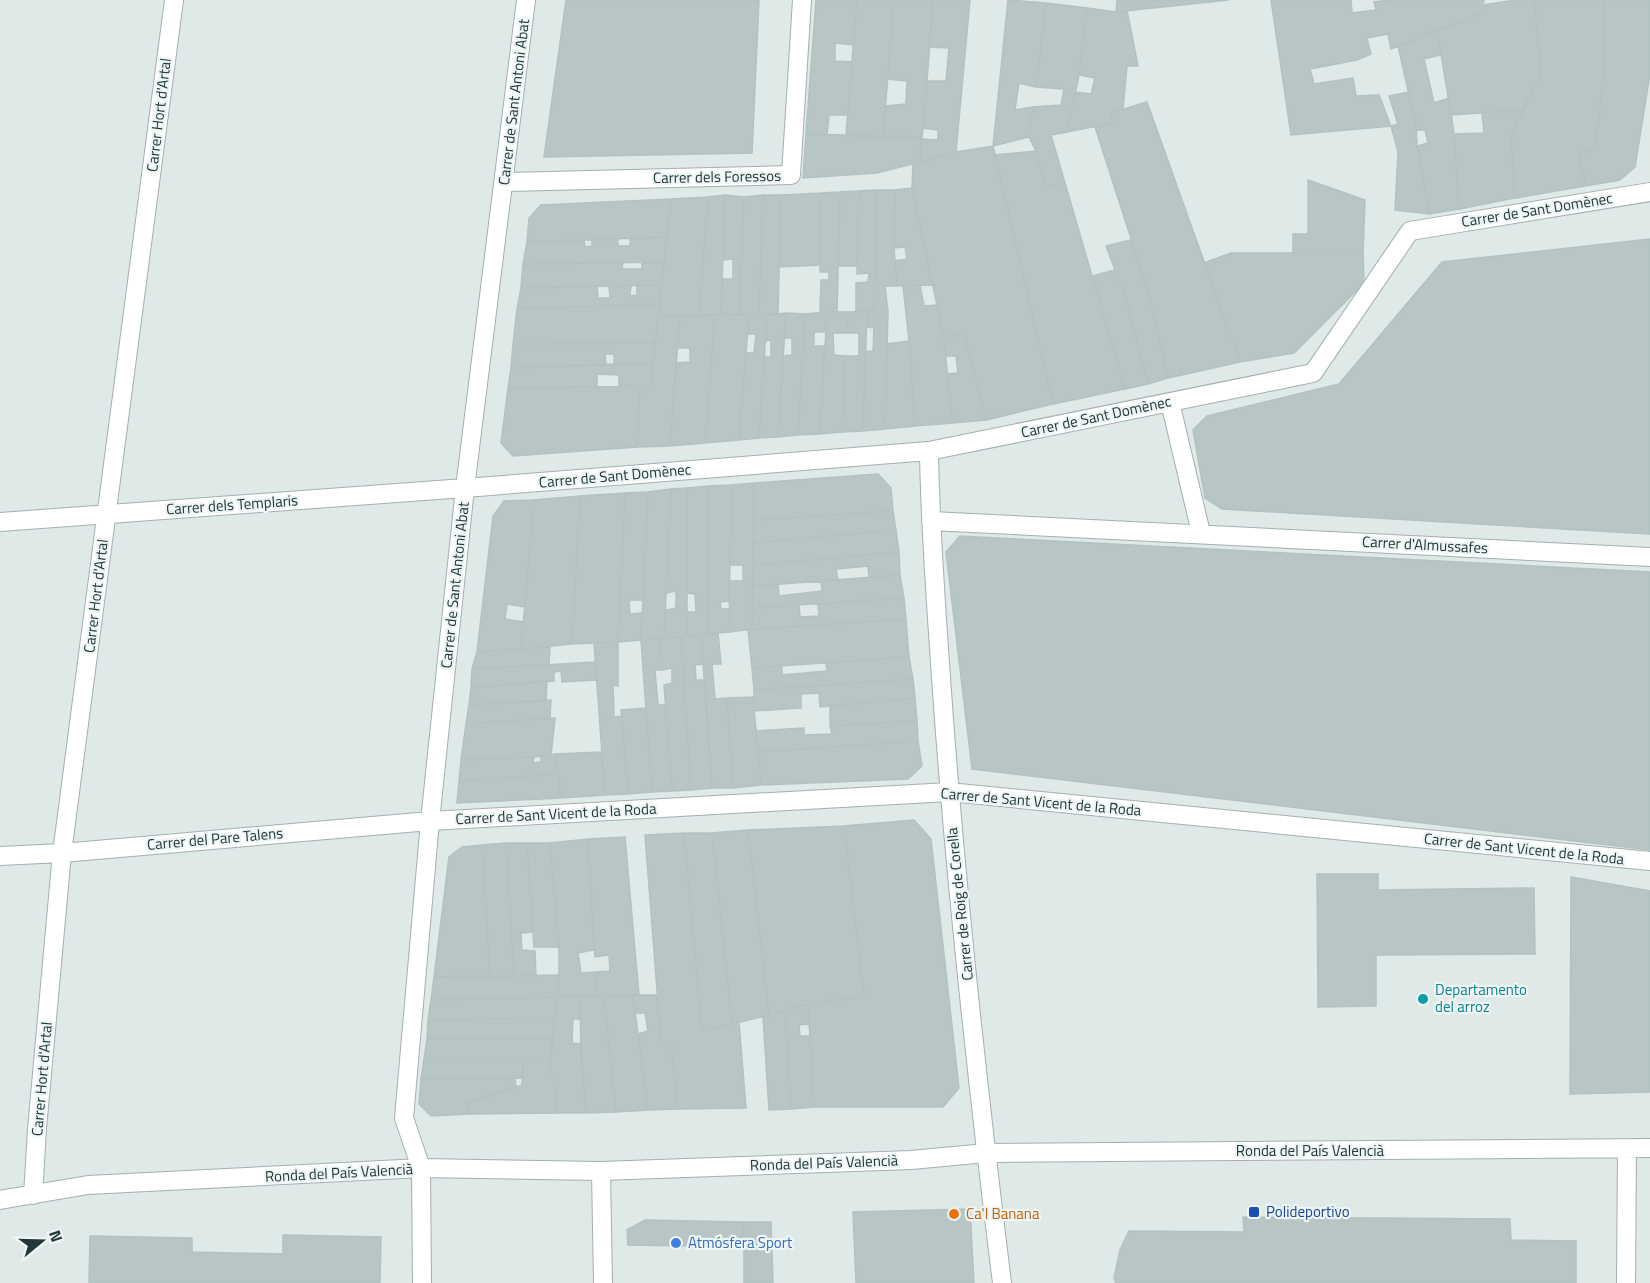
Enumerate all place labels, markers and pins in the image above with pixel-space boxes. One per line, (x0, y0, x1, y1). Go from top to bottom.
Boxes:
place label: Departamento del arroz (1435, 978, 1527, 1018)
marker: Departamento del arroz (1416, 992, 1430, 1006)
place label: Polideportivo (1266, 1200, 1350, 1223)
place label: Ca'l Banana (966, 1202, 1040, 1225)
marker: Polideportivo (1247, 1205, 1261, 1219)
marker: Ca'l Banana (947, 1207, 961, 1221)
place label: Atmósfera Sport (688, 1231, 793, 1254)
marker: Atmósfera Sport (669, 1236, 683, 1250)

